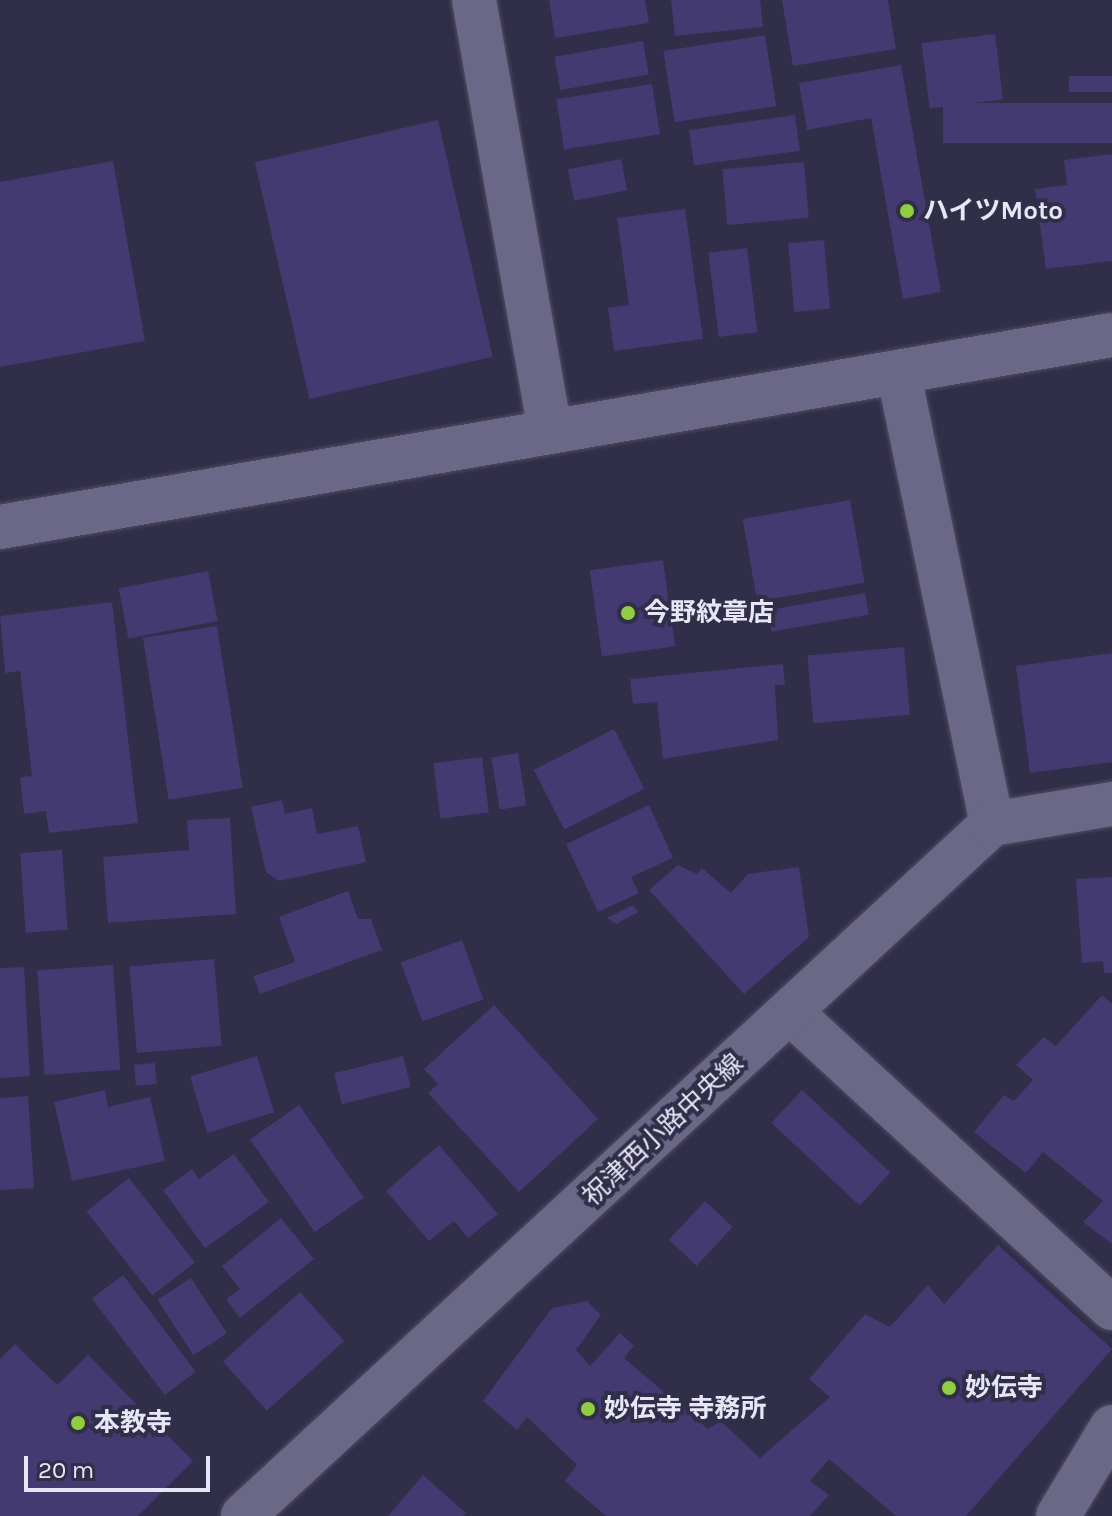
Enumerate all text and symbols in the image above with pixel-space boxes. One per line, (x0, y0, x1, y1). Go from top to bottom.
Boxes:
place label: ハイツMoto (923, 195, 1063, 227)
marker: ハイツMoto (898, 202, 916, 220)
place label: 今野紋章店 (644, 597, 774, 629)
marker: 今野紋章店 (619, 604, 637, 622)
street label: 祝津西小路中央線 (576, 1048, 750, 1212)
place label: 妙伝寺 (965, 1372, 1043, 1404)
marker: 妙伝寺 (940, 1379, 958, 1397)
place label: 妙伝寺 寺務所 (604, 1393, 767, 1425)
marker: 妙伝寺 寺務所 (579, 1400, 597, 1418)
place label: 本教寺 (94, 1407, 172, 1439)
marker: 本教寺 (69, 1414, 87, 1432)
scale bar (28, 1440, 214, 1490)
text: 20 m (38, 1456, 94, 1484)

